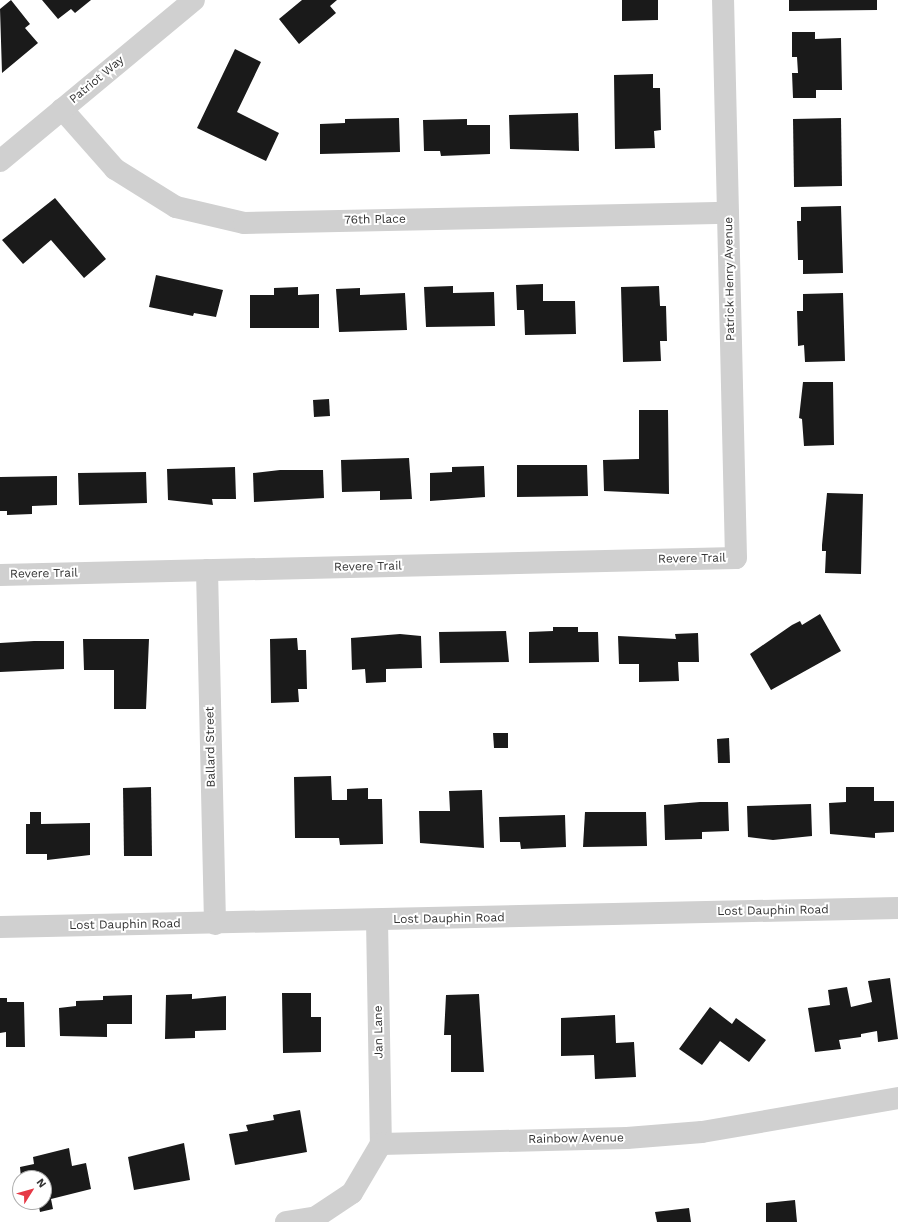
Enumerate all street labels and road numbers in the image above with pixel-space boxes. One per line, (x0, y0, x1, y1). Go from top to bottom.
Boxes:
street label: Patriot Way (67, 53, 127, 107)
street label: 76th Place (344, 212, 406, 228)
street label: Patrick Henry Avenue (722, 216, 738, 342)
street label: Revere Trail (658, 551, 726, 567)
street label: Revere Trail (334, 559, 402, 575)
street label: Revere Trail (10, 566, 78, 582)
street label: Ballard Street (203, 706, 219, 788)
street label: Lost Dauphin Road (717, 903, 829, 919)
street label: Lost Dauphin Road (393, 911, 505, 927)
street label: Lost Dauphin Road (69, 917, 181, 933)
street label: Jan Lane (371, 1005, 387, 1059)
street label: Rainbow Avenue (528, 1131, 624, 1147)

